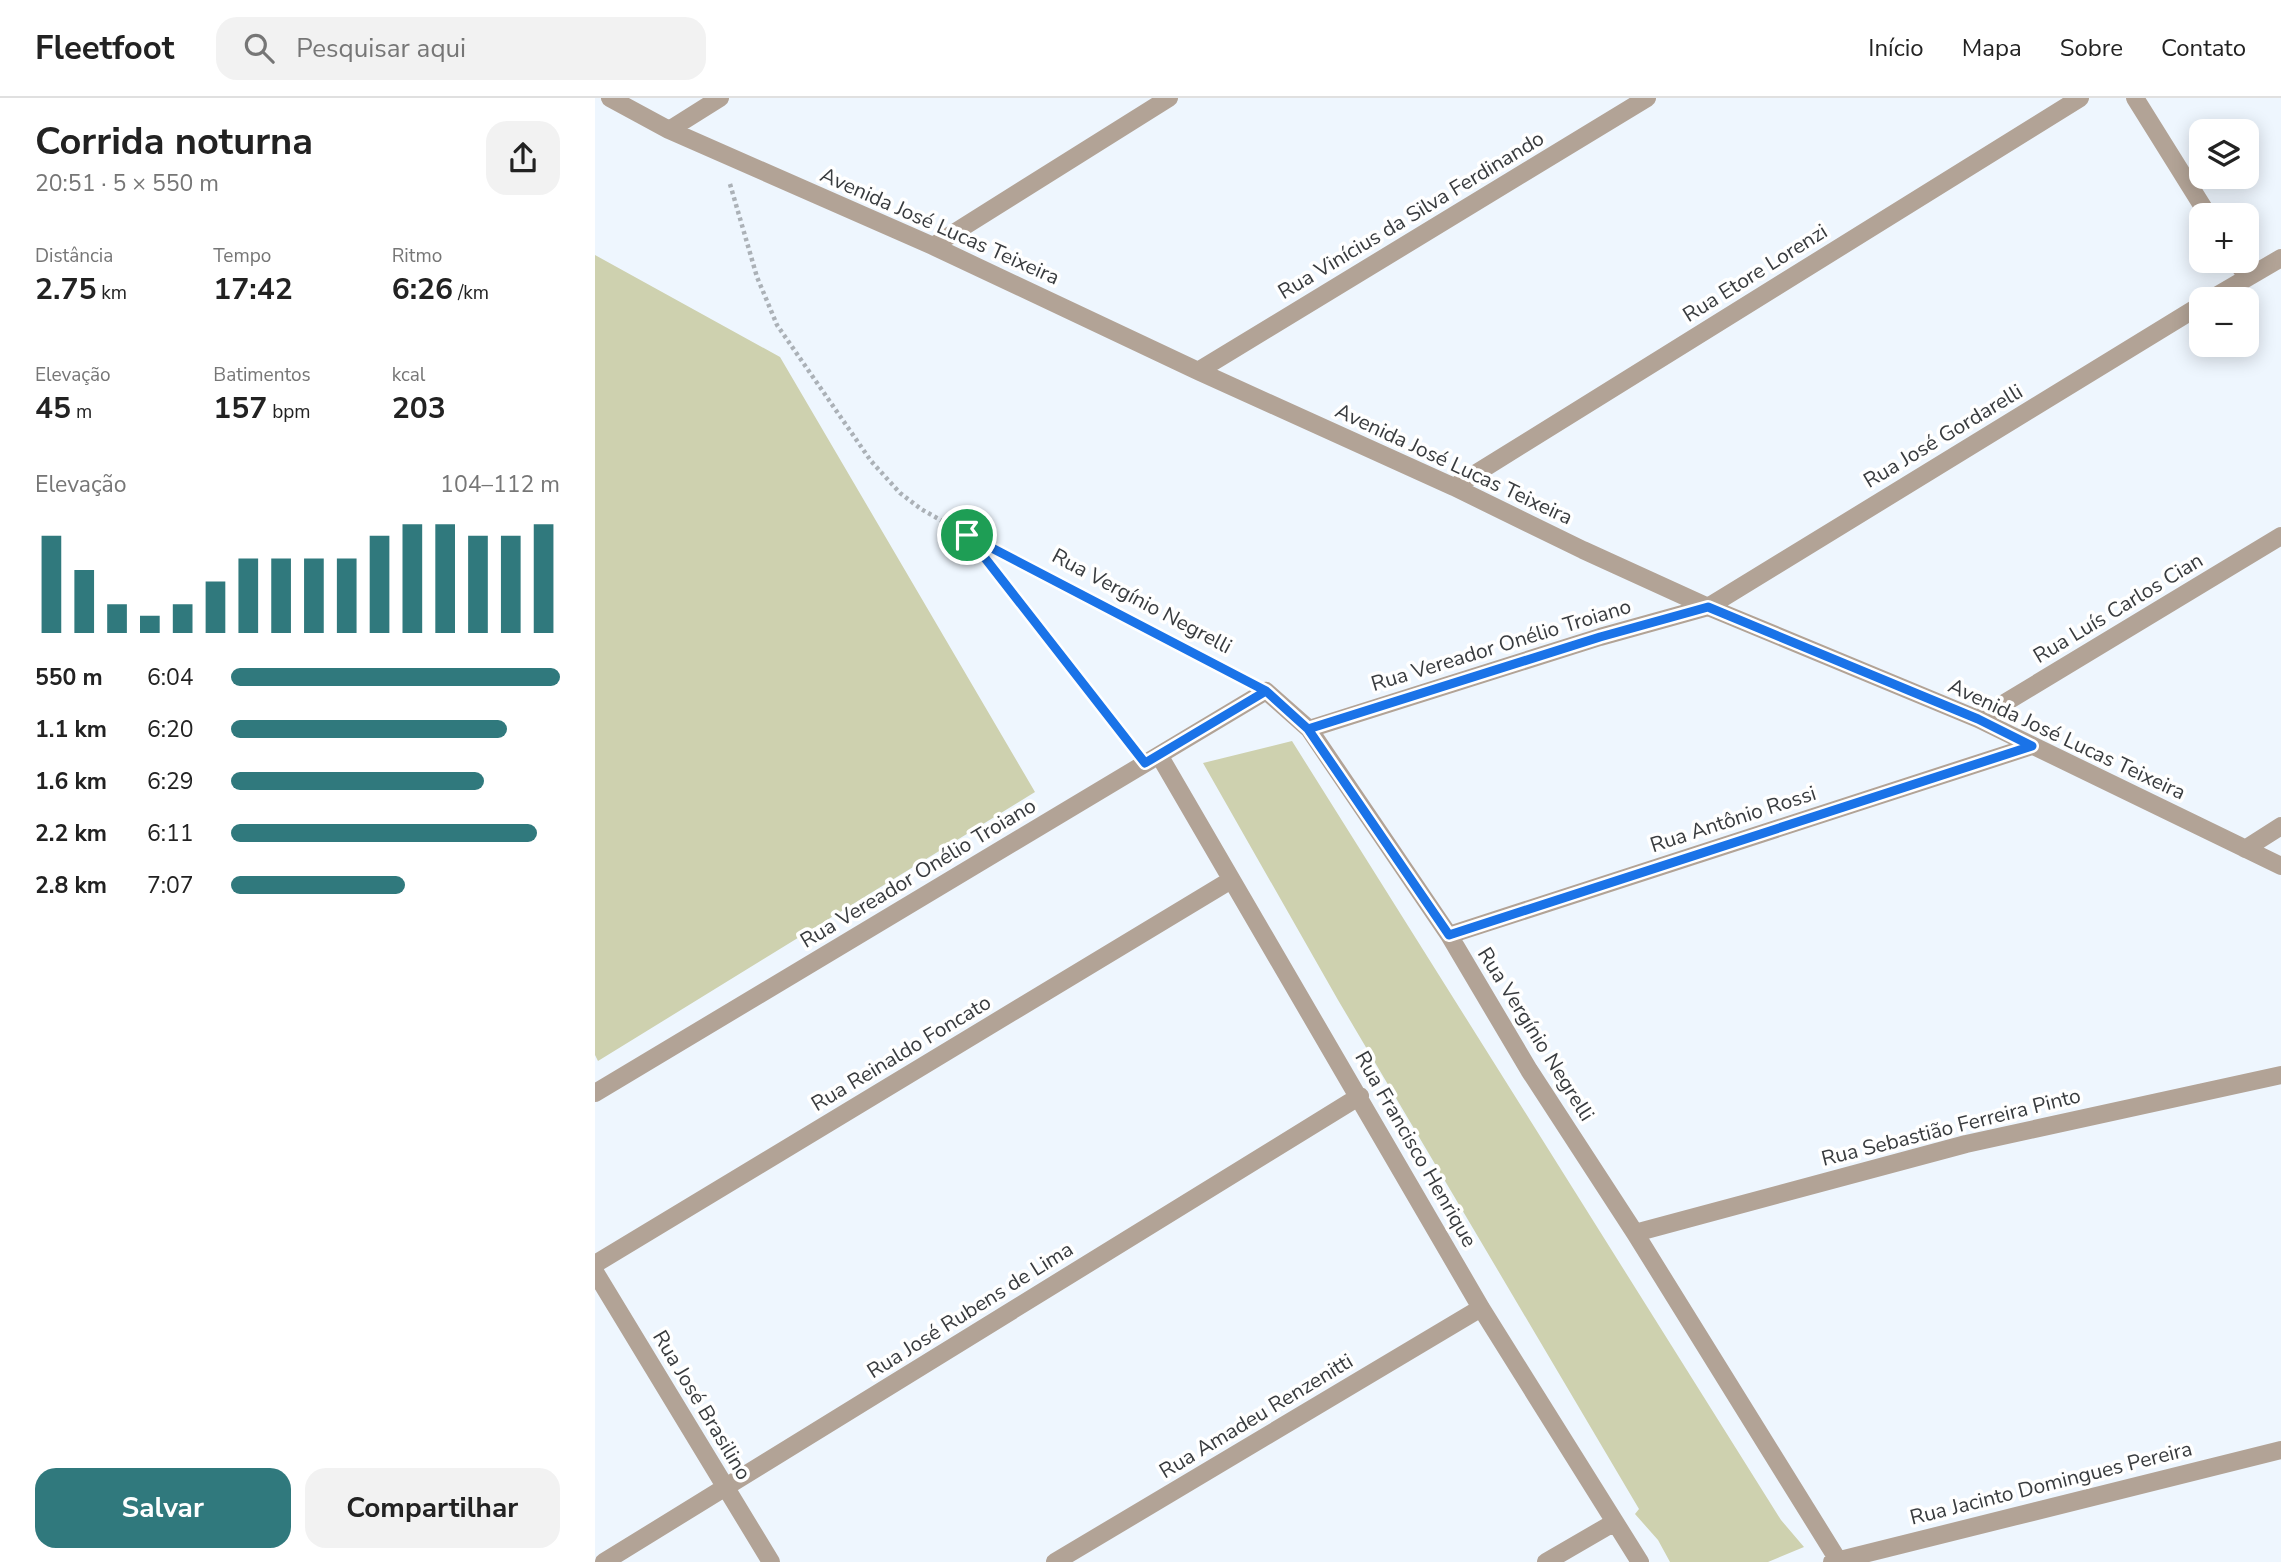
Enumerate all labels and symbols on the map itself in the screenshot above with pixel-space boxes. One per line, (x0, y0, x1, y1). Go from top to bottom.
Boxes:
street label: Rua Vinícius da Silva Ferdinando (1273, 124, 1549, 306)
street label: Avenida José Lucas Teixeira (816, 161, 1064, 291)
street label: Rua Etore Lorenzi (1677, 217, 1833, 329)
street label: Rua José Gordarelli (1858, 377, 2028, 495)
street label: Avenida José Lucas Teixeira (1331, 397, 1577, 531)
pin (937, 505, 997, 565)
street label: Rua Vergínio Negrelli (1047, 542, 1237, 660)
street label: Rua Luís Carlos Cian (2028, 546, 2208, 670)
street label: Rua Vereador Onélio Troiano (1368, 592, 1634, 698)
street label: Avenida José Lucas Teixeira (1944, 672, 2190, 806)
street label: Rua Antônio Rossi (1646, 779, 1820, 859)
street label: Rua Vereador Onélio Troiano (795, 791, 1041, 955)
street label: Rua Vergínio Negrelli (1471, 942, 1601, 1126)
street label: Rua Reinaldo Foncato (806, 988, 996, 1118)
street label: Rua Francisco Henrique (1348, 1046, 1484, 1252)
street label: Rua Sebastião Ferreira Pinto (1818, 1081, 2084, 1173)
street label: Rua José Rubens de Lima (862, 1235, 1078, 1385)
street label: Rua José Brasilino (646, 1325, 758, 1485)
street label: Rua Amadeu Renzenitti (1154, 1347, 1358, 1485)
street label: Rua Jacinto Domingues Pereira (1907, 1434, 2195, 1532)

